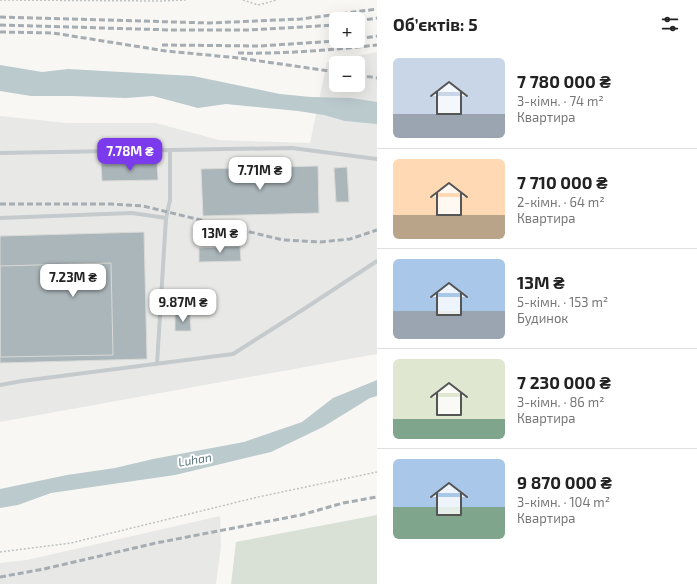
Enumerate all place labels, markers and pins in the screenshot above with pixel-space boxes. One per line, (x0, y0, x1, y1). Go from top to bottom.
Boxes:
pin: 7.78M ₴ (93, 138, 167, 172)
pin: 7.71M ₴ (223, 157, 297, 191)
pin: 13M ₴ (192, 220, 248, 254)
pin: 7.23M ₴ (36, 264, 110, 298)
pin: 9.87M ₴ (146, 289, 220, 323)

